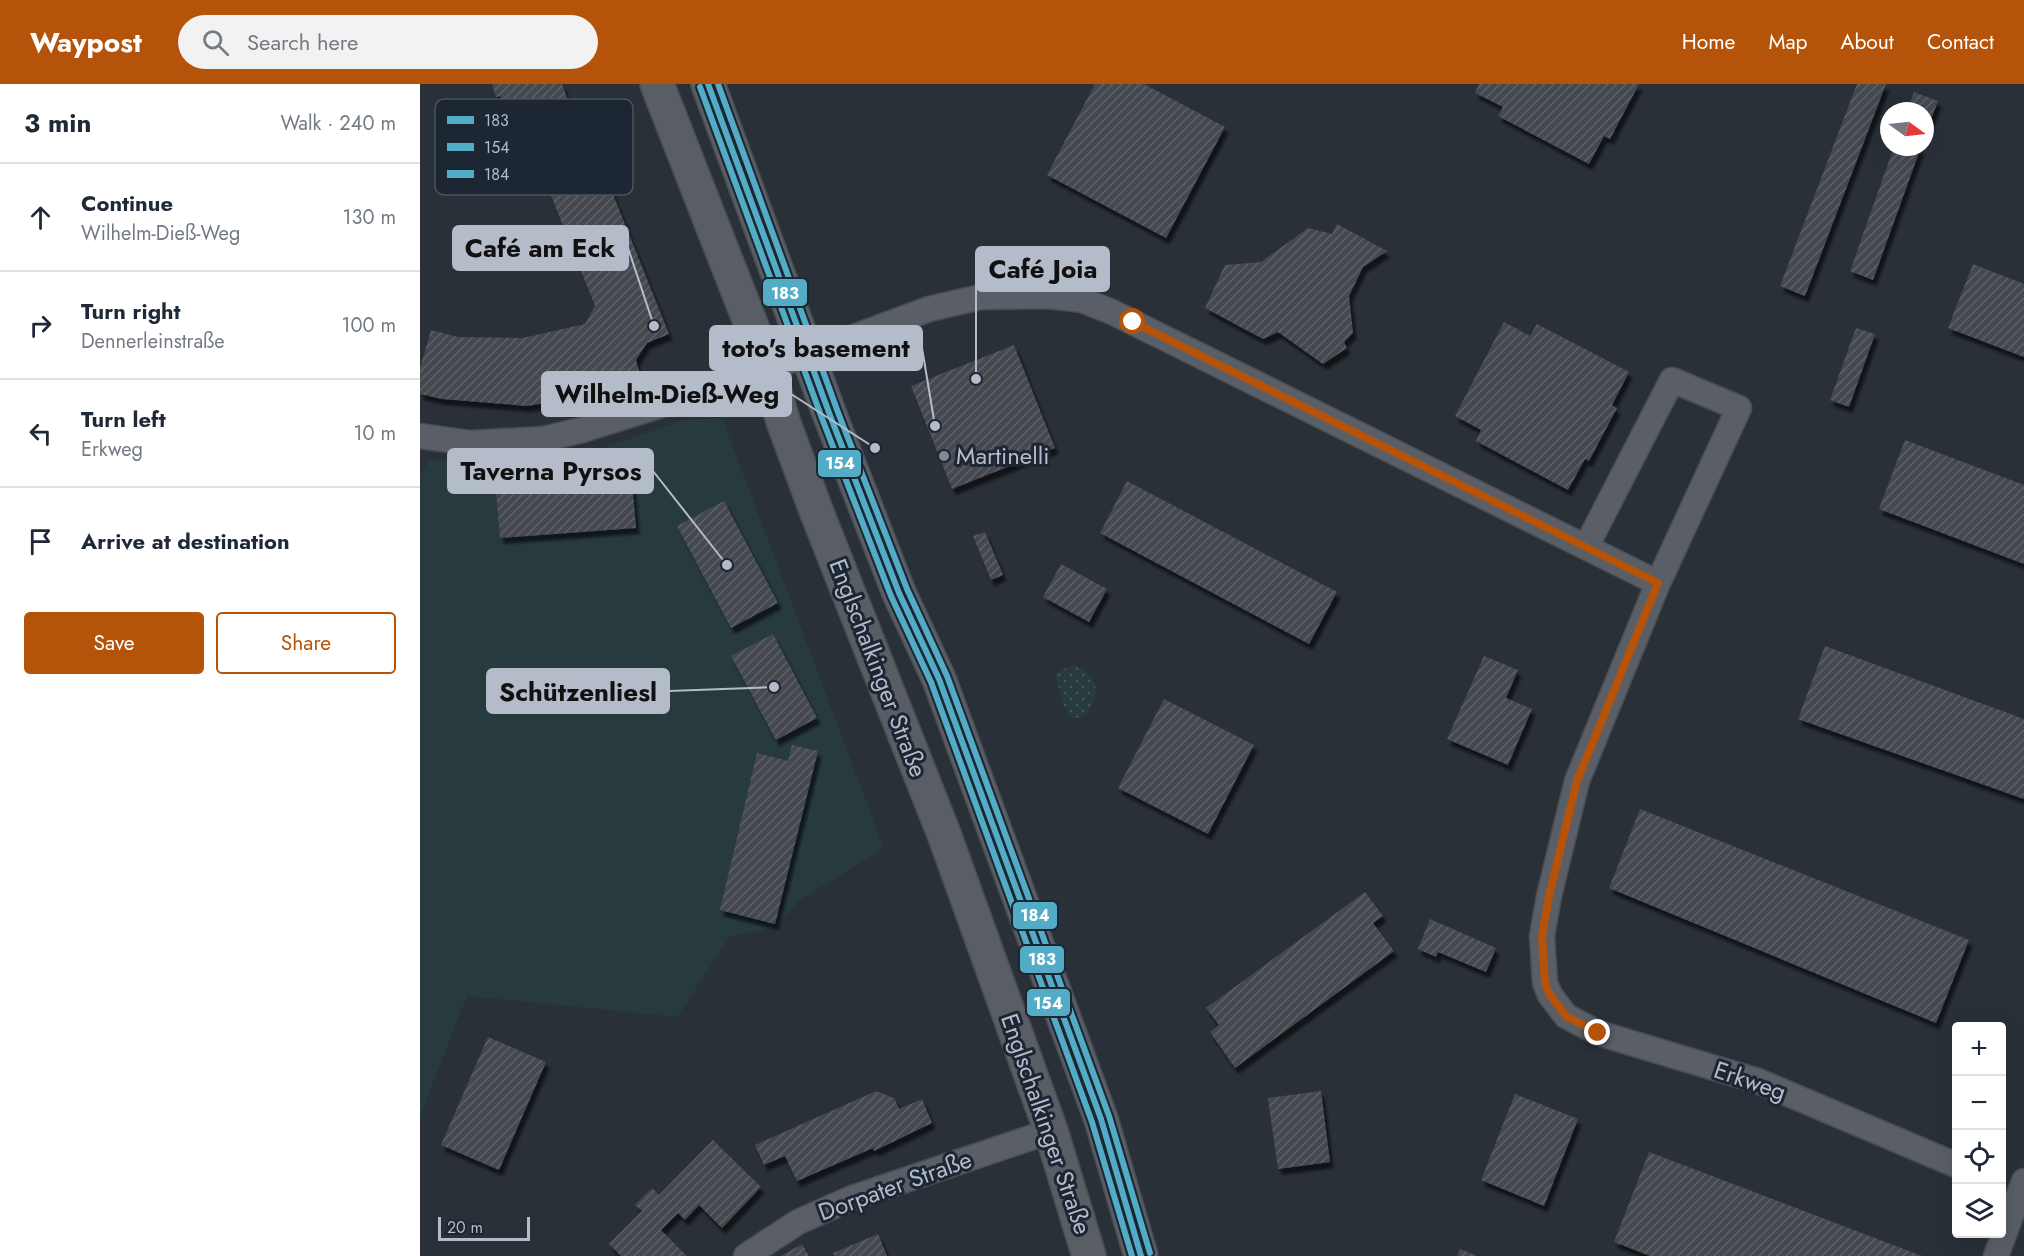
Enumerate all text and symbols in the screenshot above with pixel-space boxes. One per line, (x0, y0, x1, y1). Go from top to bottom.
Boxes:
search box (178, 15, 598, 69)
text: Waypost (30, 22, 142, 63)
icon: search (199, 26, 232, 59)
text: Search here (247, 26, 358, 58)
text: Home (1682, 27, 1735, 57)
text: Map (1768, 27, 1808, 57)
text: About (1841, 27, 1894, 57)
text: Contact (1927, 27, 1994, 57)
legend (435, 99, 633, 195)
north arrow (1880, 102, 1934, 156)
text: 3 min (24, 104, 91, 142)
text: Walk · 240 m (281, 109, 396, 138)
text: 183 (484, 109, 509, 132)
text: 154 (484, 136, 510, 159)
text: 184 (484, 163, 509, 186)
text: Continue (81, 187, 173, 219)
icon: ahead (24, 201, 57, 234)
text: 130 m (342, 203, 396, 232)
text: Wilhelm-Dieß-Weg (81, 219, 240, 248)
callout: Café am Eck (453, 226, 628, 270)
text: Café am Eck (465, 229, 615, 267)
callout: Café Joia (976, 247, 1109, 291)
text: Café Joia (989, 250, 1098, 288)
line badge: 183 (762, 278, 808, 307)
text: 183 (771, 282, 799, 305)
text: Turn right (81, 295, 181, 327)
route start (1119, 308, 1145, 334)
icon: right (24, 309, 57, 342)
text: 100 m (341, 311, 396, 340)
callout: toto's basement (710, 326, 922, 370)
text: Dennerleinstraße (81, 327, 225, 356)
text: toto's basement (722, 329, 911, 367)
callout: Wilhelm-Dieß-Weg (542, 372, 791, 416)
text: Wilhelm-Dieß-Weg (555, 375, 779, 413)
text: Turn left (81, 403, 166, 435)
icon: left (24, 417, 57, 450)
text: 10 m (353, 419, 396, 448)
text: Erkweg (81, 435, 143, 464)
place label: Martinelli (956, 438, 1049, 473)
callout: Taverna Pyrsos (448, 449, 653, 493)
line badge: 154 (817, 449, 862, 478)
marker: Martinelli (937, 449, 951, 463)
text: Taverna Pyrsos (460, 452, 642, 490)
text: 154 (825, 452, 855, 475)
icon: arrive (24, 525, 57, 558)
text: Arrive at destination (81, 525, 290, 557)
street label: Englschalkinger Straße (821, 554, 936, 782)
button: Save (24, 612, 204, 674)
button: Share (216, 612, 396, 674)
callout: Schützenliesl (487, 669, 669, 713)
text: Schützenliesl (499, 673, 657, 711)
line badge: 184 (1012, 901, 1058, 930)
text: 184 (1020, 904, 1050, 927)
line badge: 183 (1019, 945, 1065, 974)
text: 183 (1028, 948, 1056, 971)
line badge: 154 (1026, 988, 1071, 1017)
text: 154 (1033, 992, 1063, 1015)
street label: Englschalkinger Straße (992, 1009, 1101, 1239)
route end (1584, 1019, 1610, 1045)
map controls (1952, 1022, 2006, 1238)
button: + (1952, 1022, 2006, 1076)
street label: Erkweg (1709, 1052, 1791, 1109)
button: − (1952, 1076, 2006, 1130)
button: locate (1952, 1130, 2006, 1184)
street label: Dorpater Straße (813, 1142, 976, 1230)
button: layers (1952, 1184, 2006, 1238)
scale bar (438, 1214, 530, 1242)
text: 20 m (447, 1216, 483, 1239)

